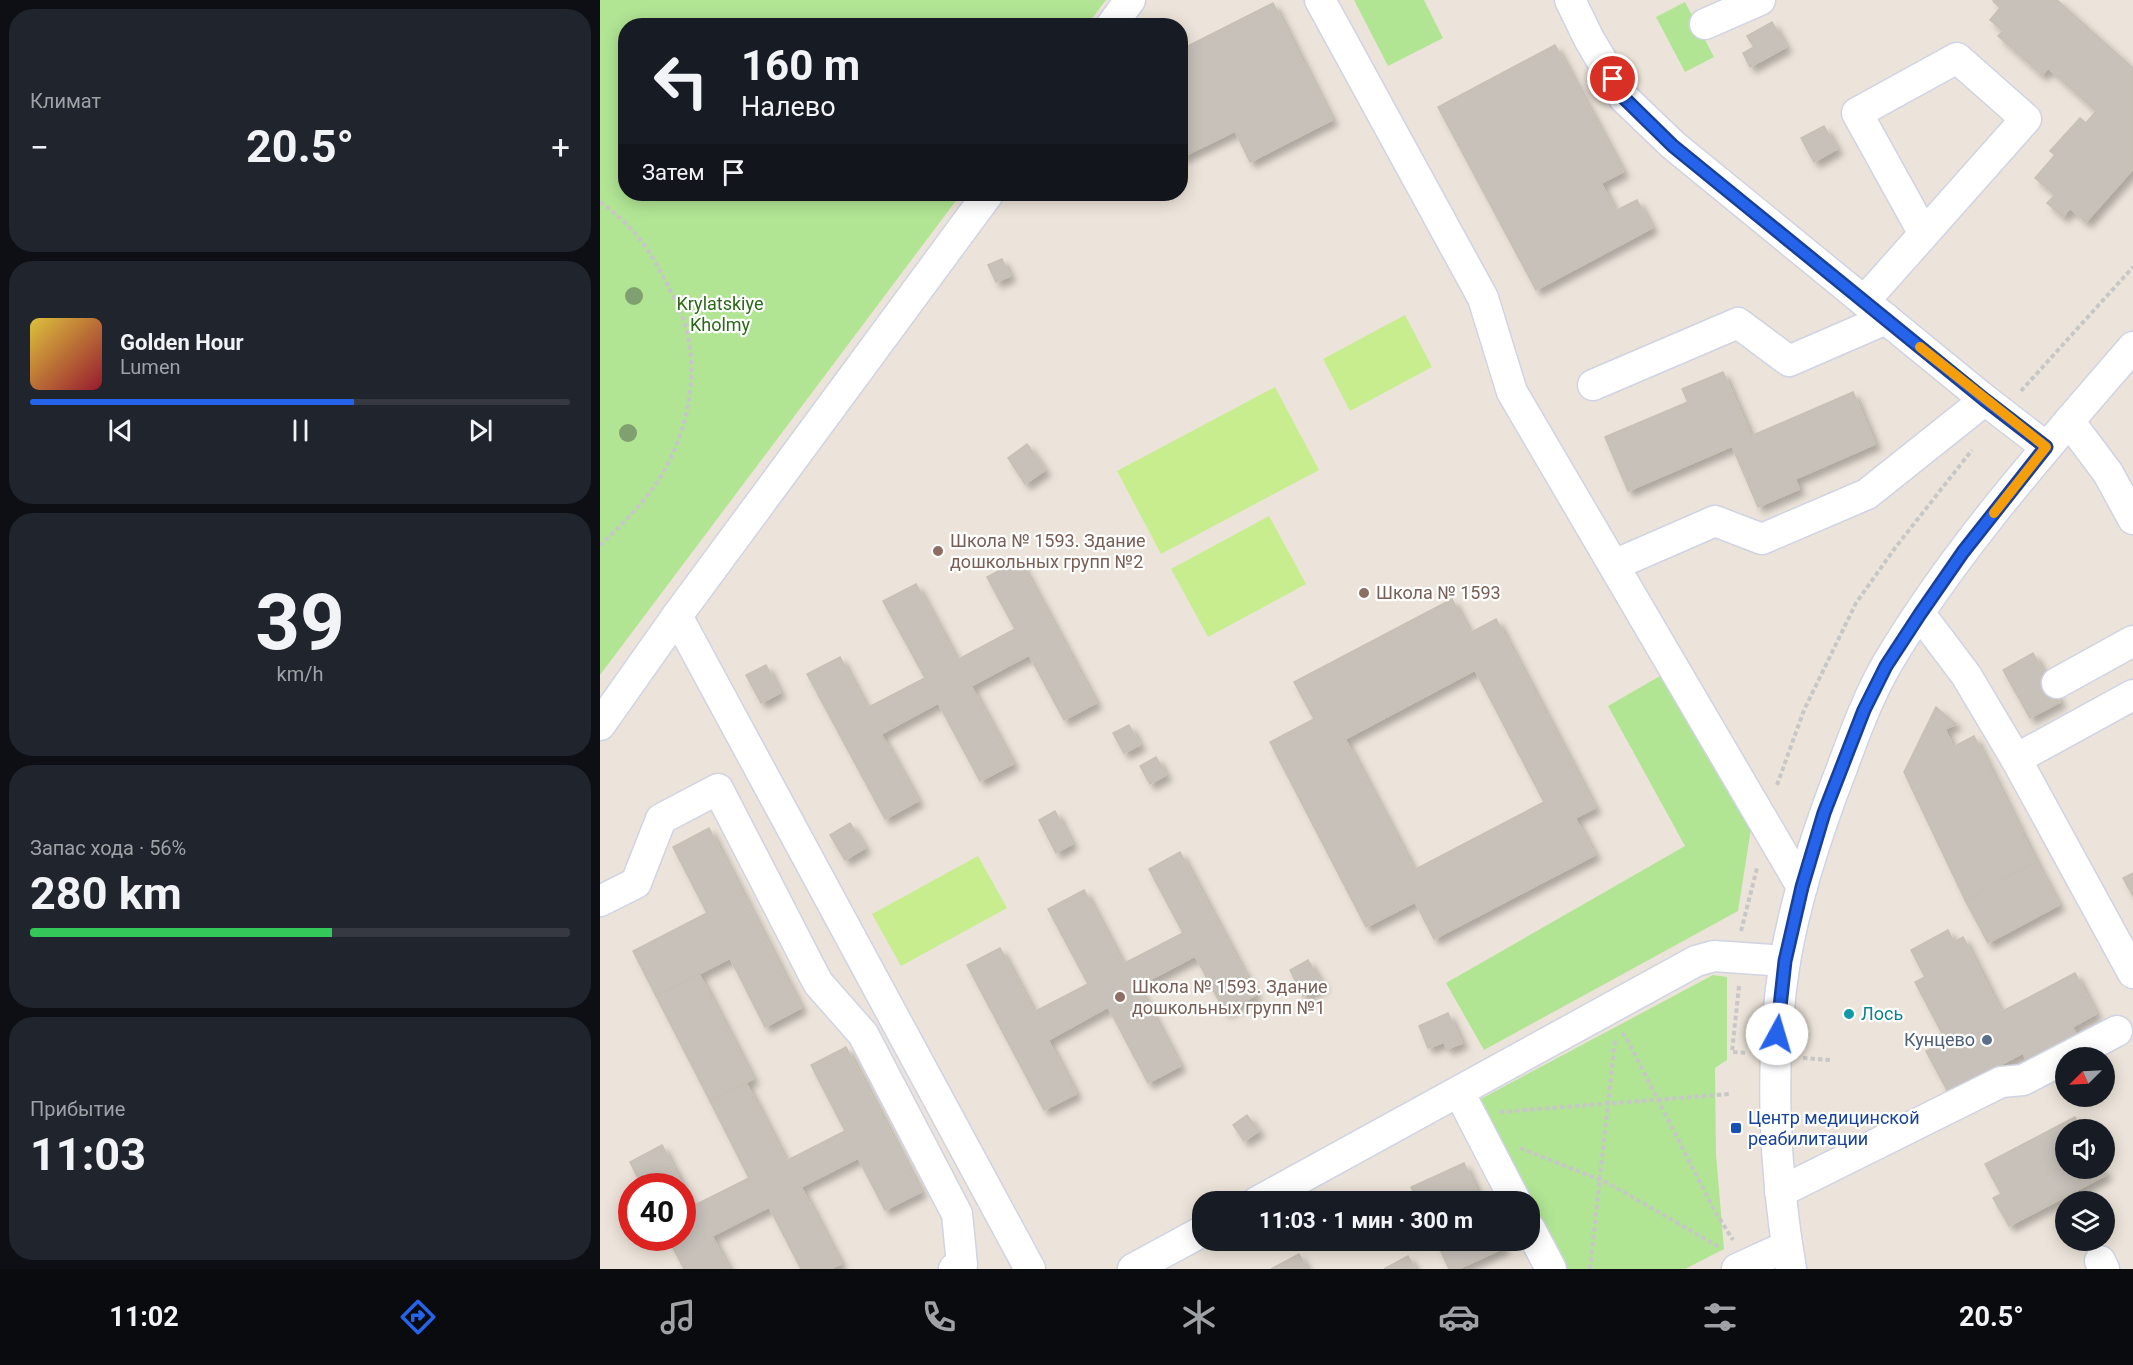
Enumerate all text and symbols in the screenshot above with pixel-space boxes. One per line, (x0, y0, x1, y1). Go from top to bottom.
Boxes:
text: 160 m (741, 41, 860, 90)
icon: left (642, 42, 720, 120)
pin (1587, 53, 1638, 104)
icon: arrive (1596, 62, 1629, 95)
text: Климат (30, 89, 101, 113)
text: Налево (741, 91, 836, 123)
text: 20.5° (246, 120, 354, 173)
text: − (30, 128, 49, 167)
text: + (551, 128, 570, 167)
icon: arrive (717, 156, 750, 189)
text: Затем (642, 160, 705, 185)
park label: Krylatskiye Kholmy (677, 293, 763, 335)
text: Golden Hour (120, 330, 244, 355)
text: Lumen (120, 355, 181, 379)
icon: previous (104, 414, 137, 447)
icon: pause (284, 414, 317, 447)
icon: next (464, 414, 497, 447)
place label: Школа № 1593. Здание дошкольных групп №2 (950, 530, 1146, 572)
marker: Школа № 1593. Здание дошкольных групп №2 (931, 544, 945, 558)
text: 39 (255, 577, 345, 668)
place label: Школа № 1593 (1376, 582, 1501, 603)
marker: Школа № 1593 (1357, 586, 1371, 600)
text: km/h (277, 662, 323, 686)
text: Запас хода · 56% (30, 836, 186, 860)
text: 280 km (30, 867, 182, 920)
place label: Школа № 1593. Здание дошкольных групп №1 (1132, 976, 1328, 1018)
marker: Школа № 1593. Здание дошкольных групп №1 (1113, 990, 1127, 1004)
position arrow (1745, 1002, 1809, 1066)
place label: Лось (1861, 1003, 1903, 1024)
marker: Лось (1842, 1007, 1856, 1021)
place label: Кунцево (1904, 1029, 1975, 1050)
marker: Кунцево (1980, 1033, 1994, 1047)
north arrow (2055, 1047, 2115, 1107)
map controls (2055, 1047, 2115, 1251)
text: Прибытие (30, 1097, 125, 1121)
place label: Центр медицинской реабилитации (1748, 1107, 1920, 1149)
button: sound (2055, 1119, 2115, 1179)
marker: Центр медицинской реабилитации (1729, 1121, 1743, 1135)
text: 11:03 (30, 1128, 146, 1181)
speed limit sign: 40 (618, 1173, 696, 1251)
button: layers (2055, 1191, 2115, 1251)
text: 11:03 · 1 мин · 300 m (1259, 1208, 1473, 1233)
icon: directions (397, 1296, 439, 1338)
icon: music (657, 1296, 699, 1338)
icon: phone (918, 1296, 960, 1338)
icon: climate (1178, 1296, 1220, 1338)
icon: car (1438, 1296, 1480, 1338)
icon: filters (1699, 1296, 1741, 1338)
text: 11:02 (109, 1301, 179, 1333)
text: 20.5° (1959, 1301, 2024, 1333)

